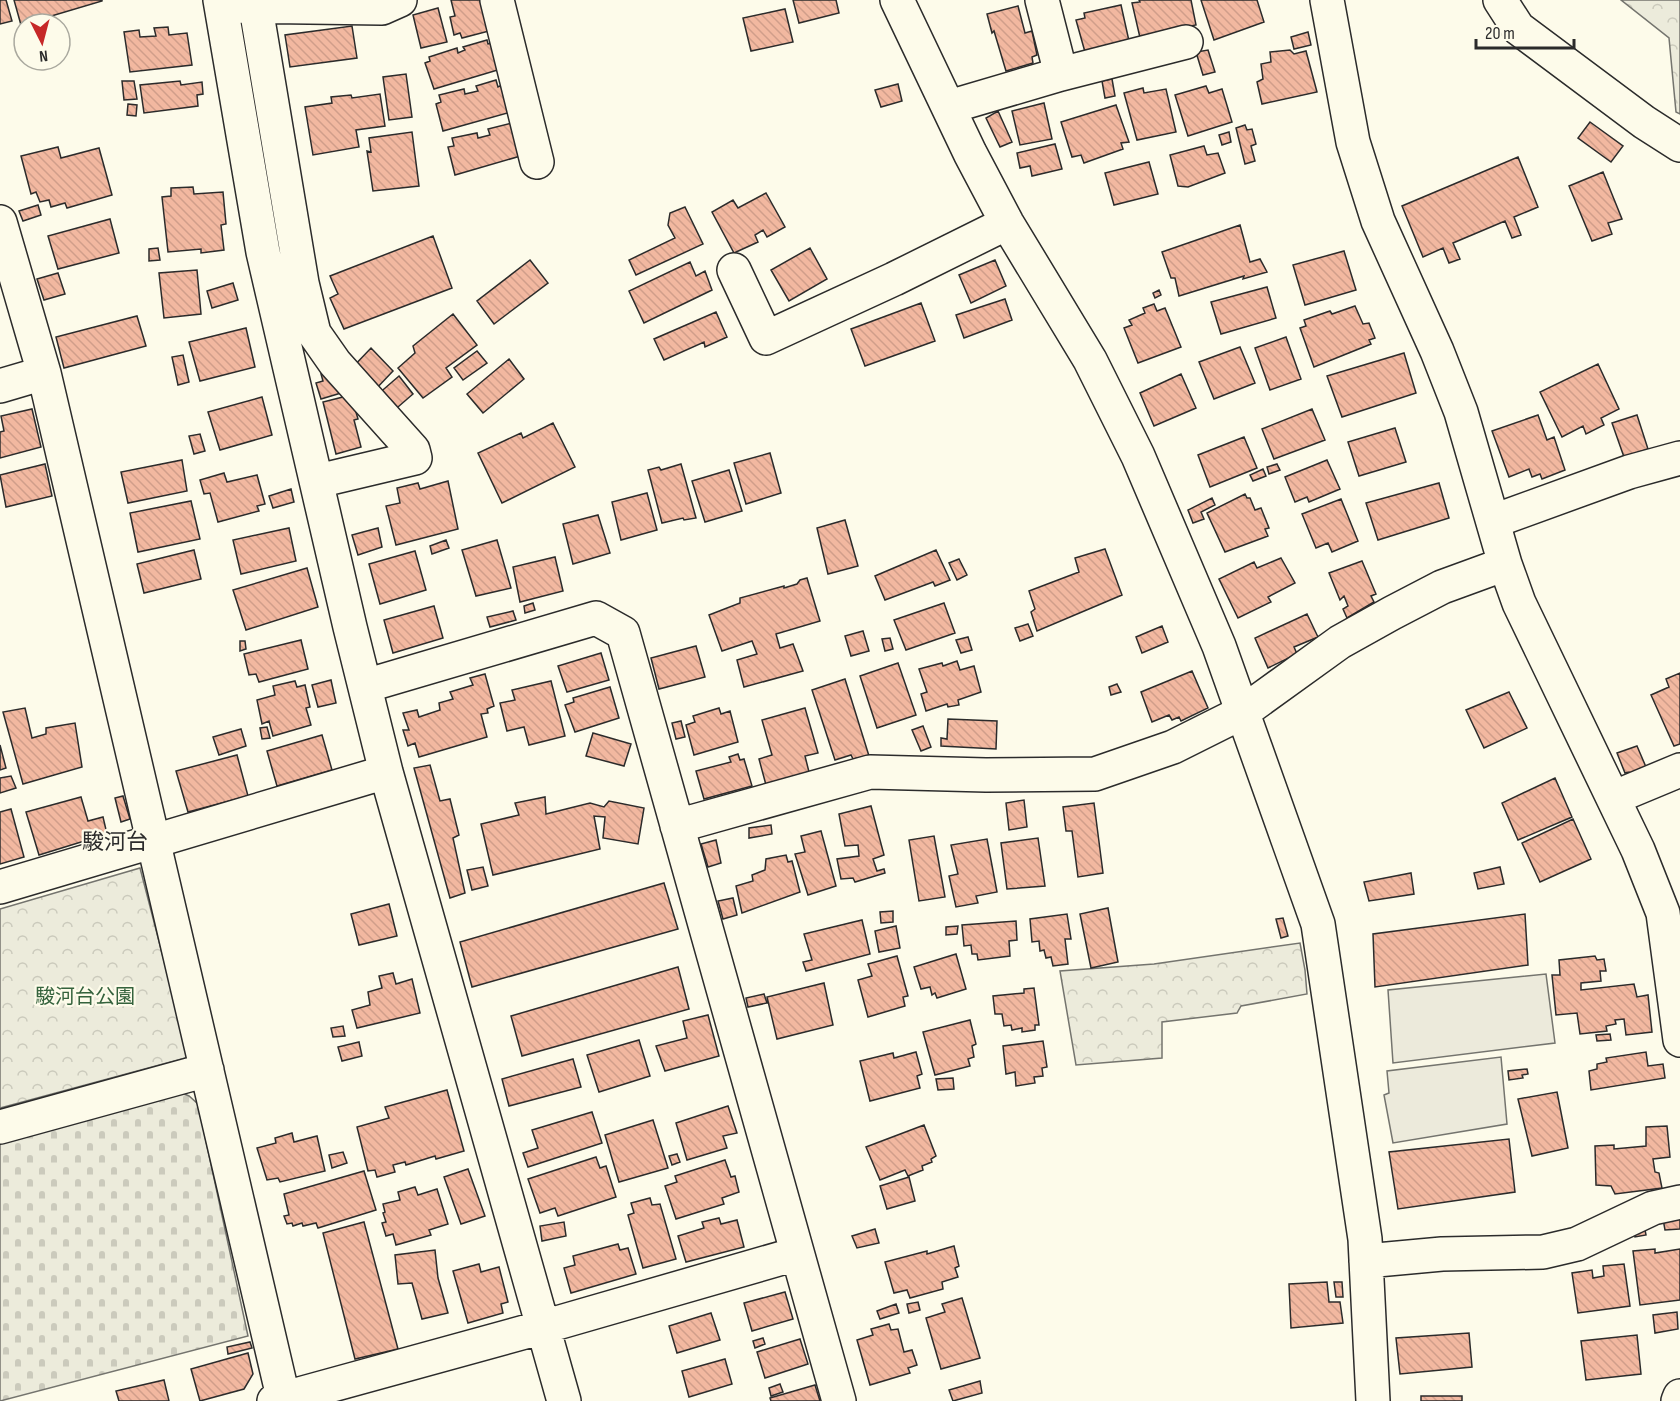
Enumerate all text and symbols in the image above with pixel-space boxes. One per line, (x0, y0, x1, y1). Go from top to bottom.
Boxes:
north arrow (12, 12, 72, 72)
scale bar (1476, 12, 1574, 50)
text: 20 m (1485, 23, 1515, 44)
text: N (38, 46, 49, 65)
district label: 駿河台 (82, 829, 148, 856)
park label: 駿河台公園 (35, 985, 135, 1009)

